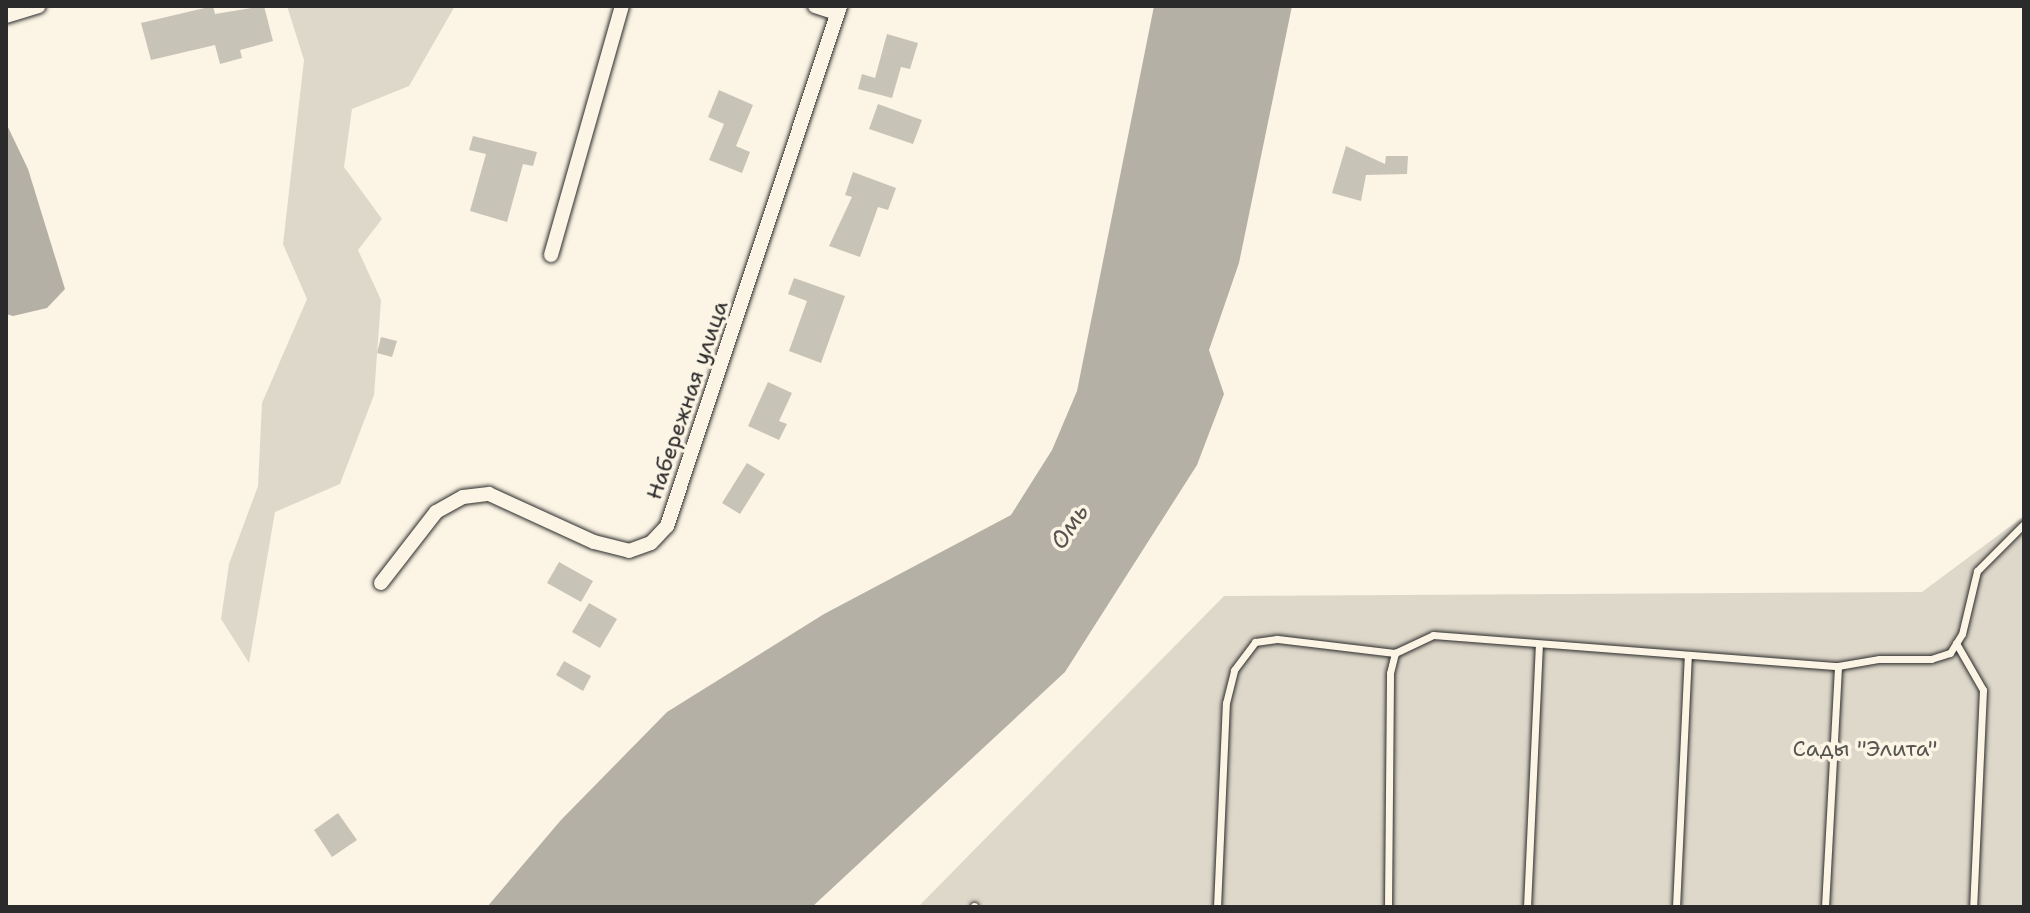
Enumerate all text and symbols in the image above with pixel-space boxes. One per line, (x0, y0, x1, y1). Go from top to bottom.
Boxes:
street label: Набережная улица (641, 297, 733, 503)
water label: Омь (1045, 499, 1095, 555)
park label: Сады "Элита" (1792, 736, 1938, 762)

